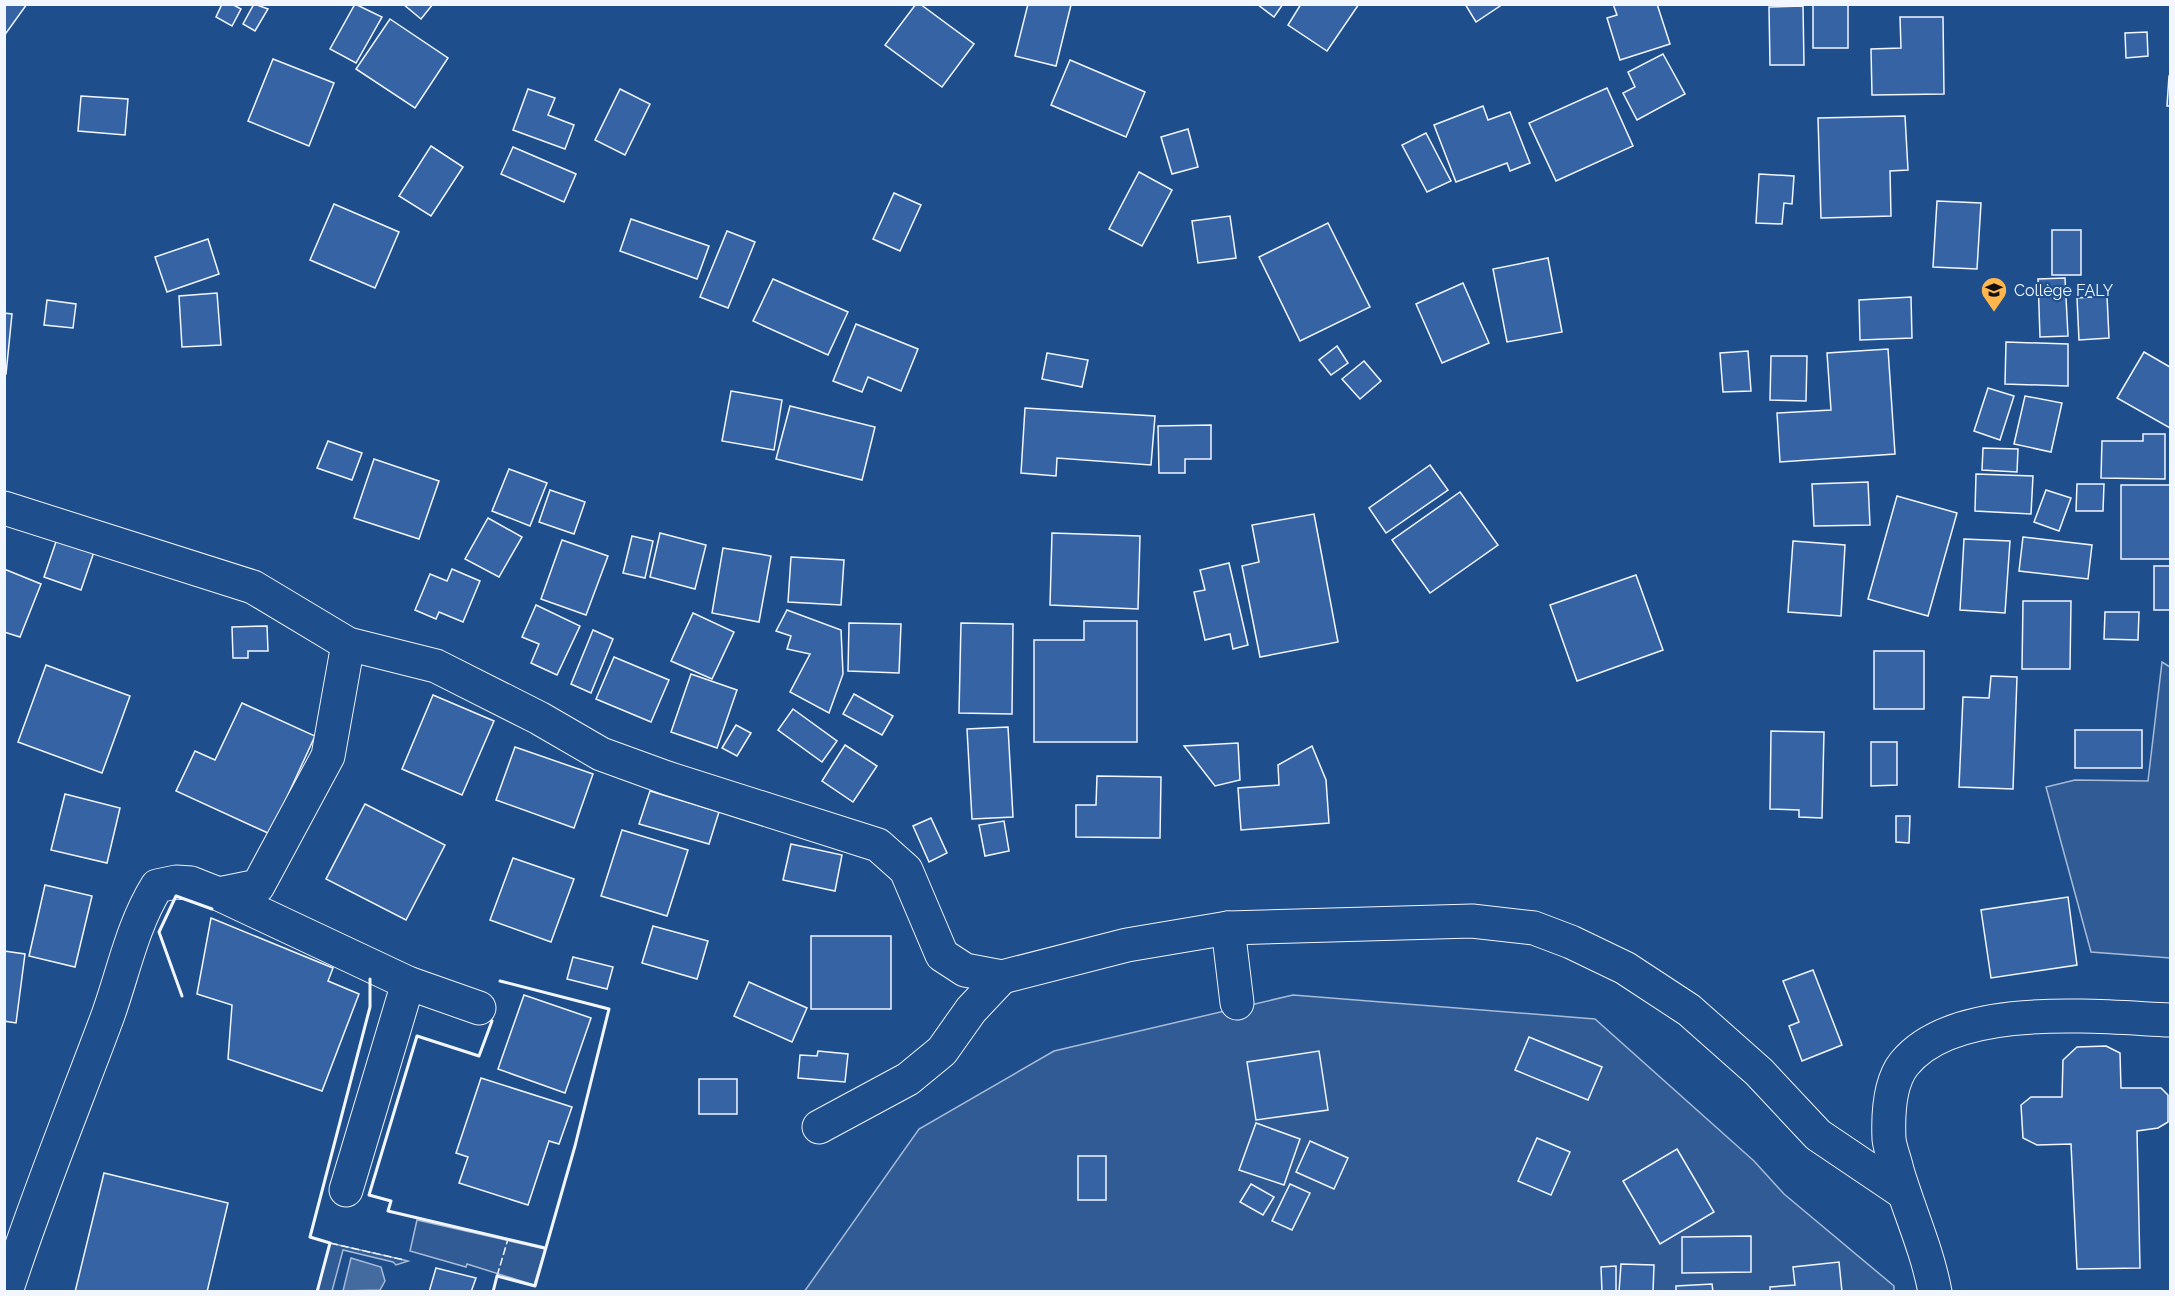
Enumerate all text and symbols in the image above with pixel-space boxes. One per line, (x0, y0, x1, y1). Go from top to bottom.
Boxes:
school or university icon: Collège FALY (1979, 275, 2009, 313)
place label: Collège FALY (2014, 281, 2114, 300)

